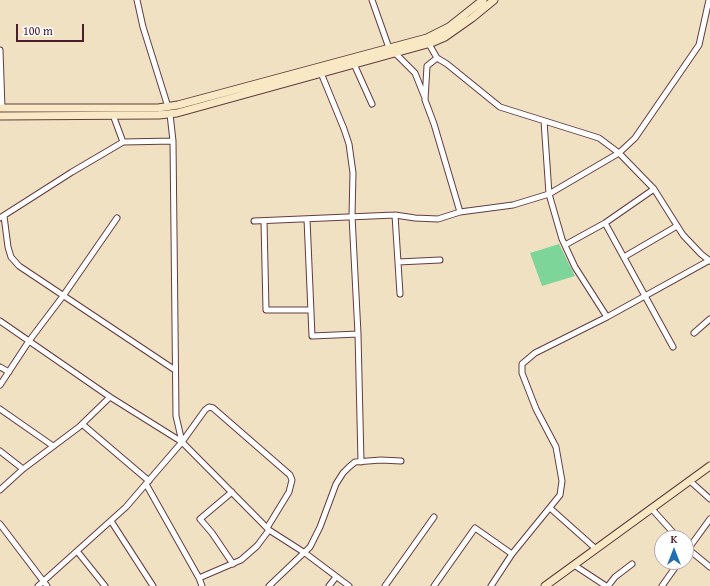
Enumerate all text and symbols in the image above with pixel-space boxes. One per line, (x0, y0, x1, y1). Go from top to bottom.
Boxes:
scale bar (18, 16, 86, 42)
text: 100 m (23, 22, 53, 39)
north arrow (654, 530, 694, 570)
text: K (671, 531, 677, 547)

